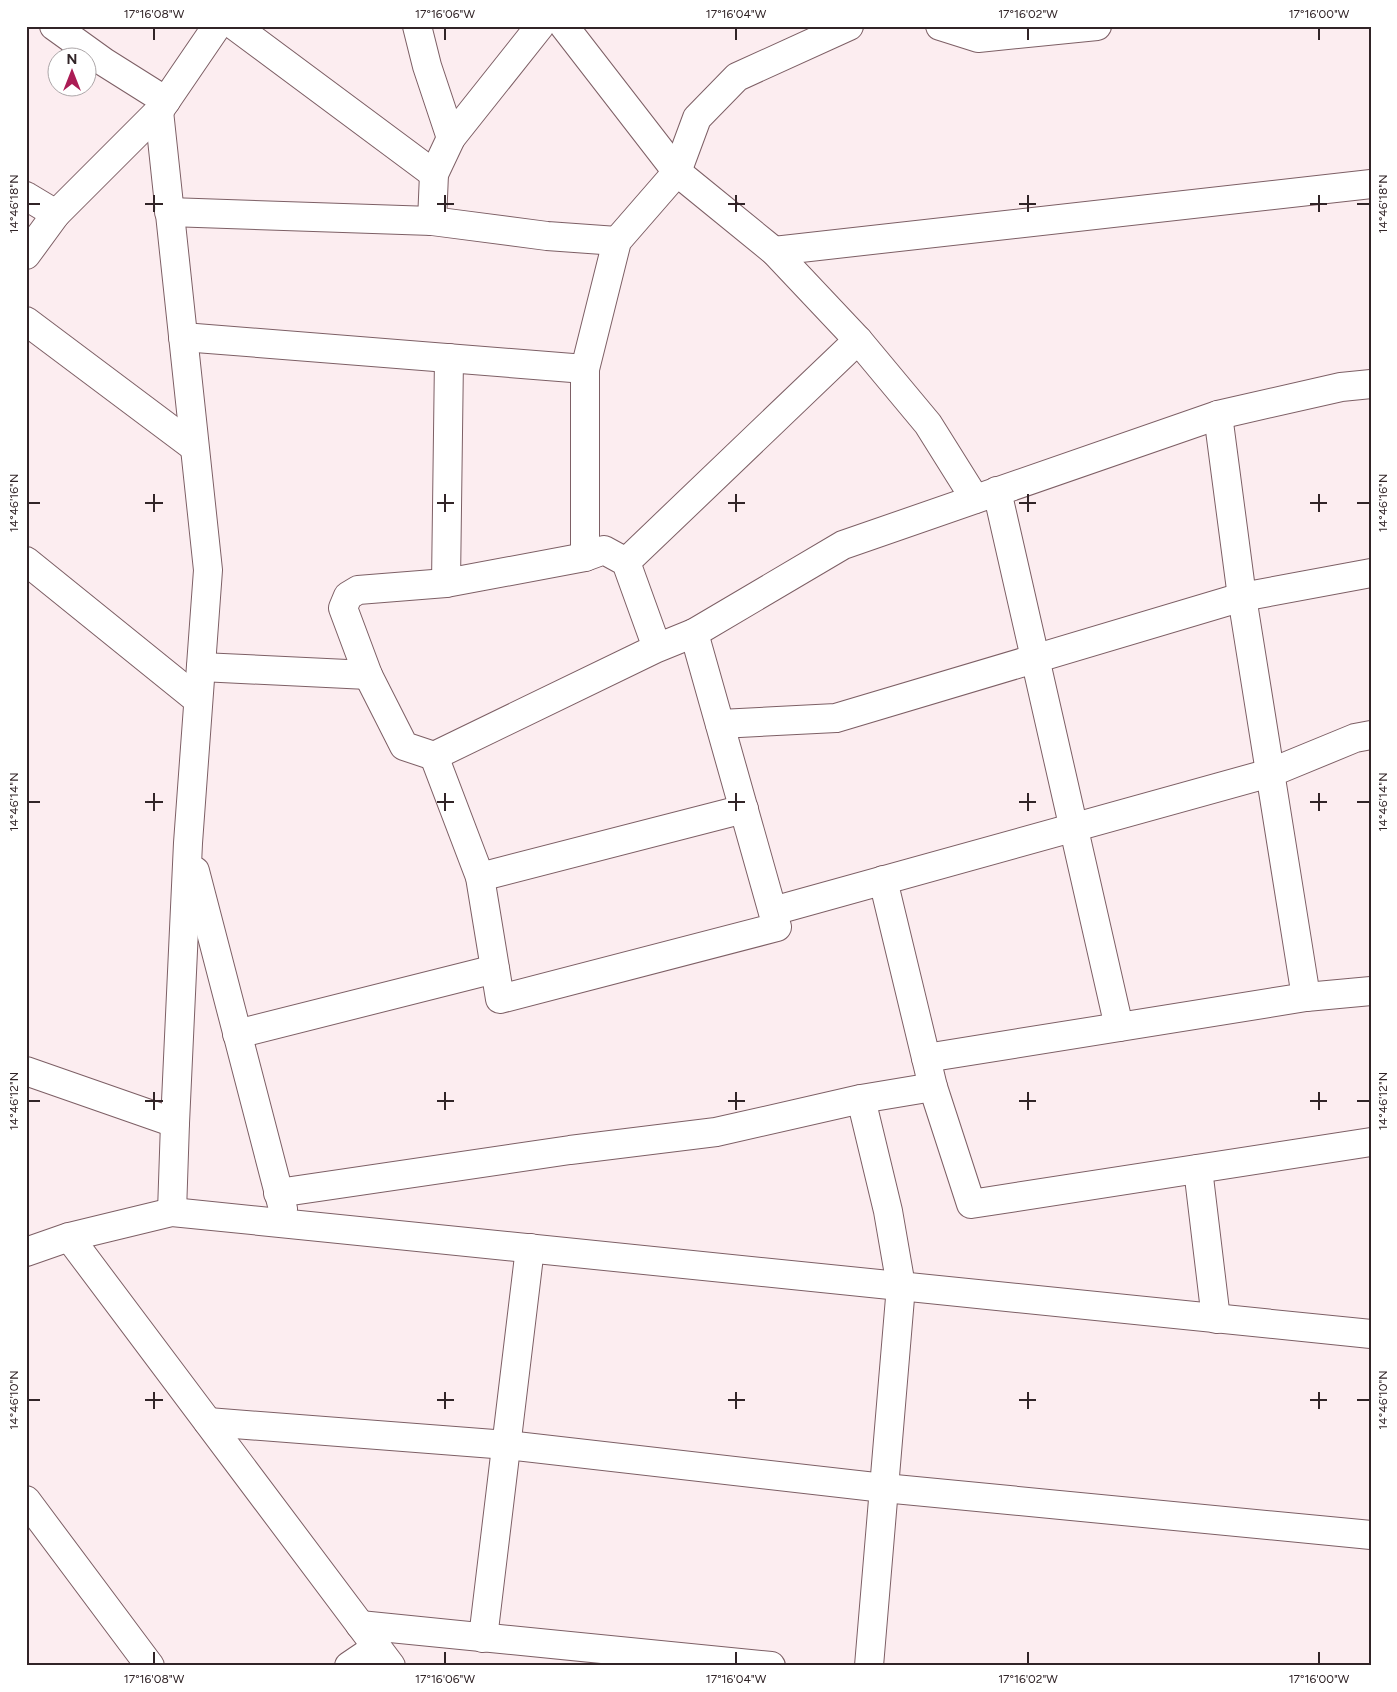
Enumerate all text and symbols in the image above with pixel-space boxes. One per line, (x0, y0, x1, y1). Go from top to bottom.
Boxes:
text: 17°16'08"W (124, 7, 185, 21)
text: 17°16'06"W (415, 7, 475, 21)
text: 17°16'04"W (706, 7, 767, 21)
text: 17°16'02"W (998, 7, 1058, 21)
text: 17°16'00"W (1289, 7, 1350, 21)
north arrow (48, 48, 98, 98)
text: N (67, 51, 77, 68)
text: 14°46'18"N (7, 175, 21, 233)
text: 14°46'18"N (1376, 175, 1390, 233)
text: 14°46'16"N (7, 474, 21, 532)
text: 14°46'16"N (1376, 474, 1390, 532)
text: 14°46'14"N (7, 772, 21, 832)
text: 14°46'14"N (1376, 772, 1390, 832)
text: 14°46'12"N (7, 1072, 21, 1130)
text: 14°46'12"N (1376, 1072, 1390, 1130)
text: 14°46'10"N (7, 1370, 21, 1430)
text: 14°46'10"N (1376, 1370, 1390, 1430)
text: 17°16'08"W (124, 1672, 185, 1686)
text: 17°16'06"W (415, 1672, 475, 1686)
text: 17°16'04"W (706, 1672, 767, 1686)
text: 17°16'02"W (998, 1672, 1058, 1686)
text: 17°16'00"W (1289, 1672, 1350, 1686)

